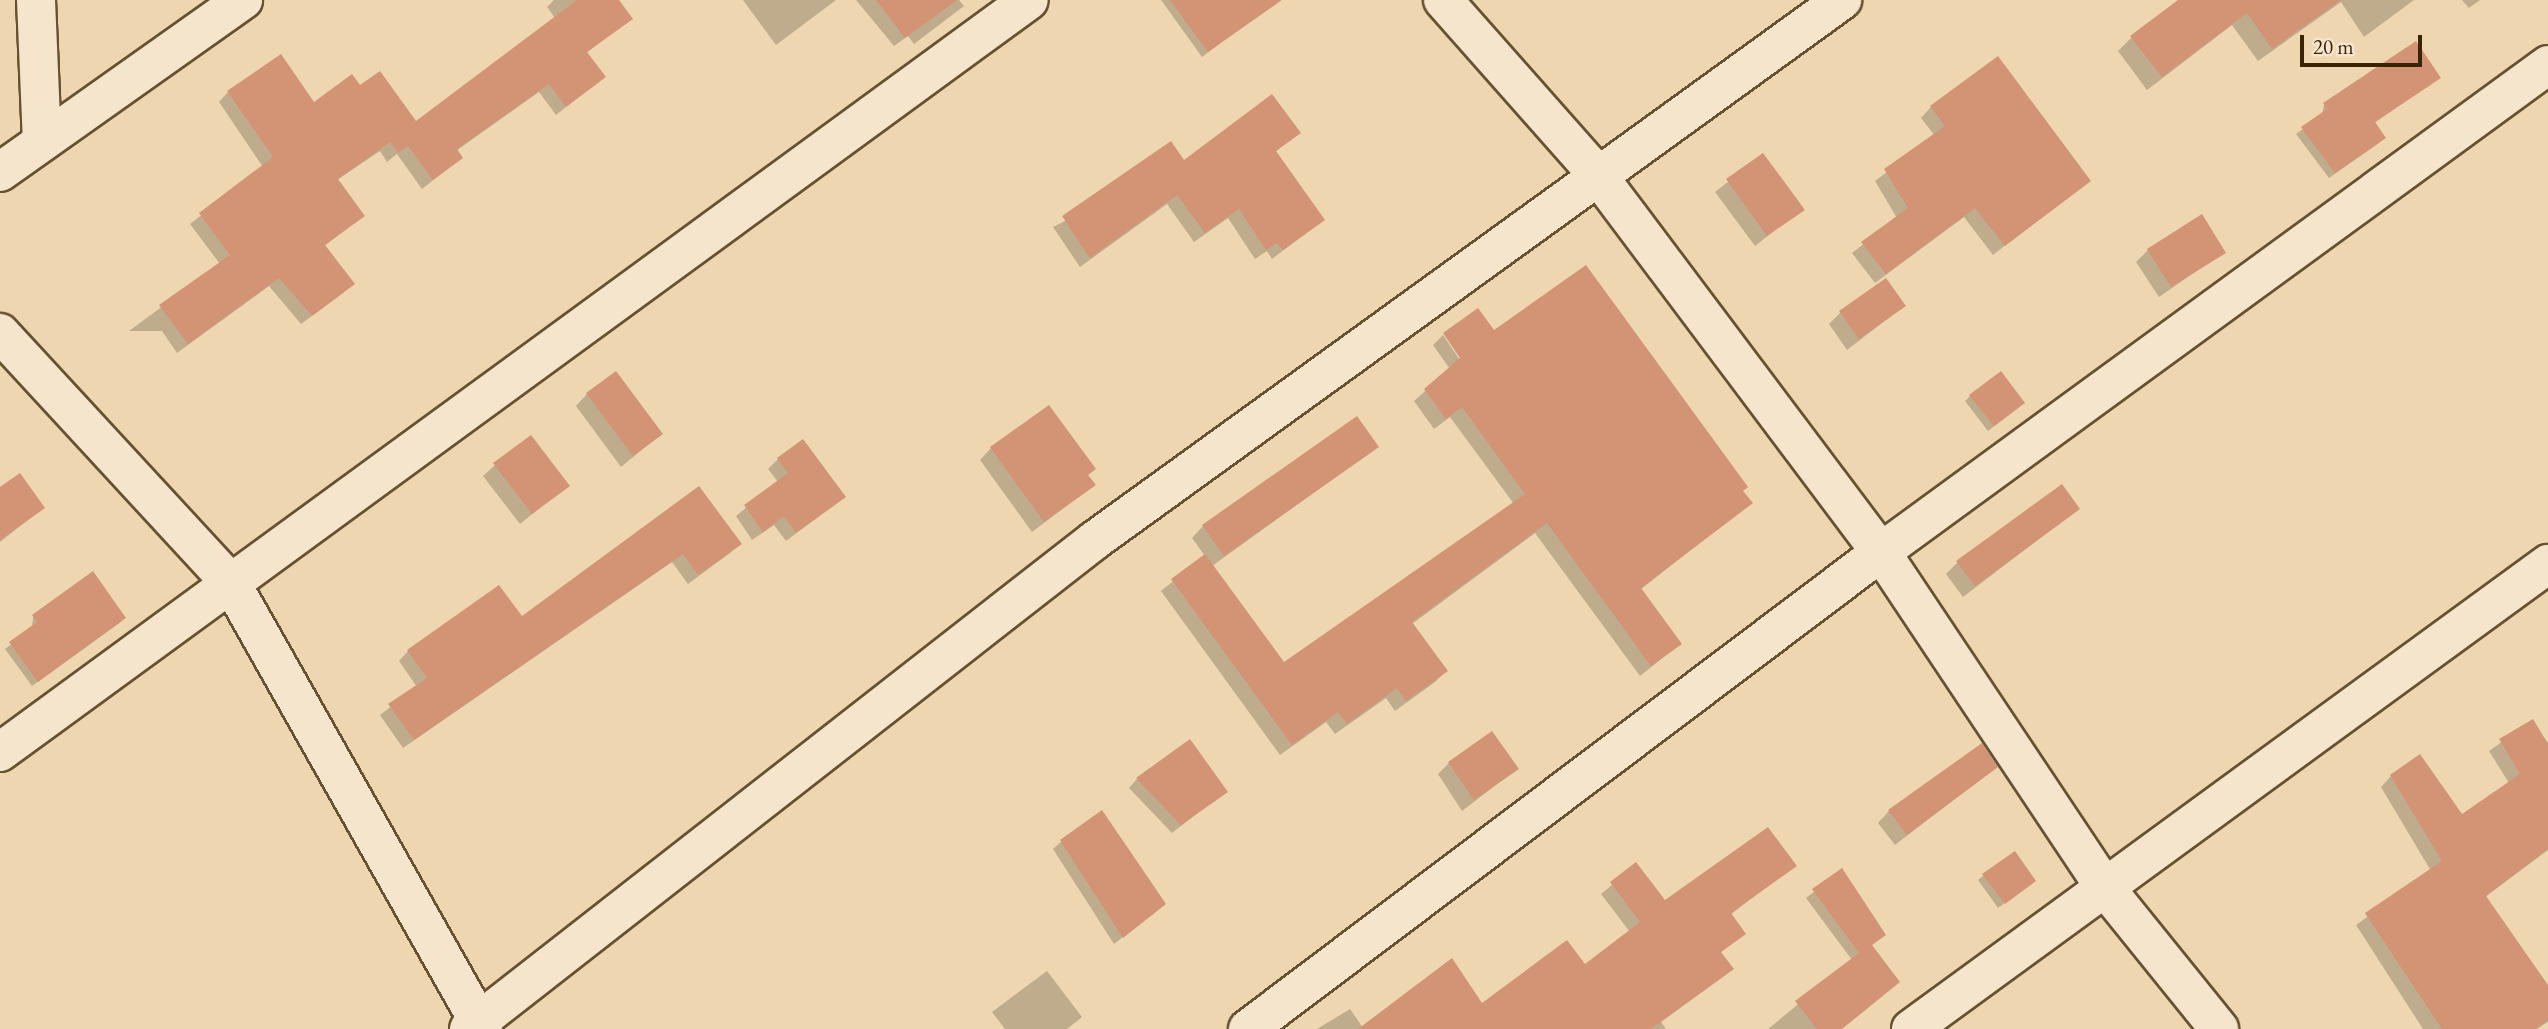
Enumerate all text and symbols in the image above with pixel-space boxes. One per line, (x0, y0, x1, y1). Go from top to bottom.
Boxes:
scale bar (2303, 21, 2426, 65)
text: 20 m (2313, 33, 2354, 60)

